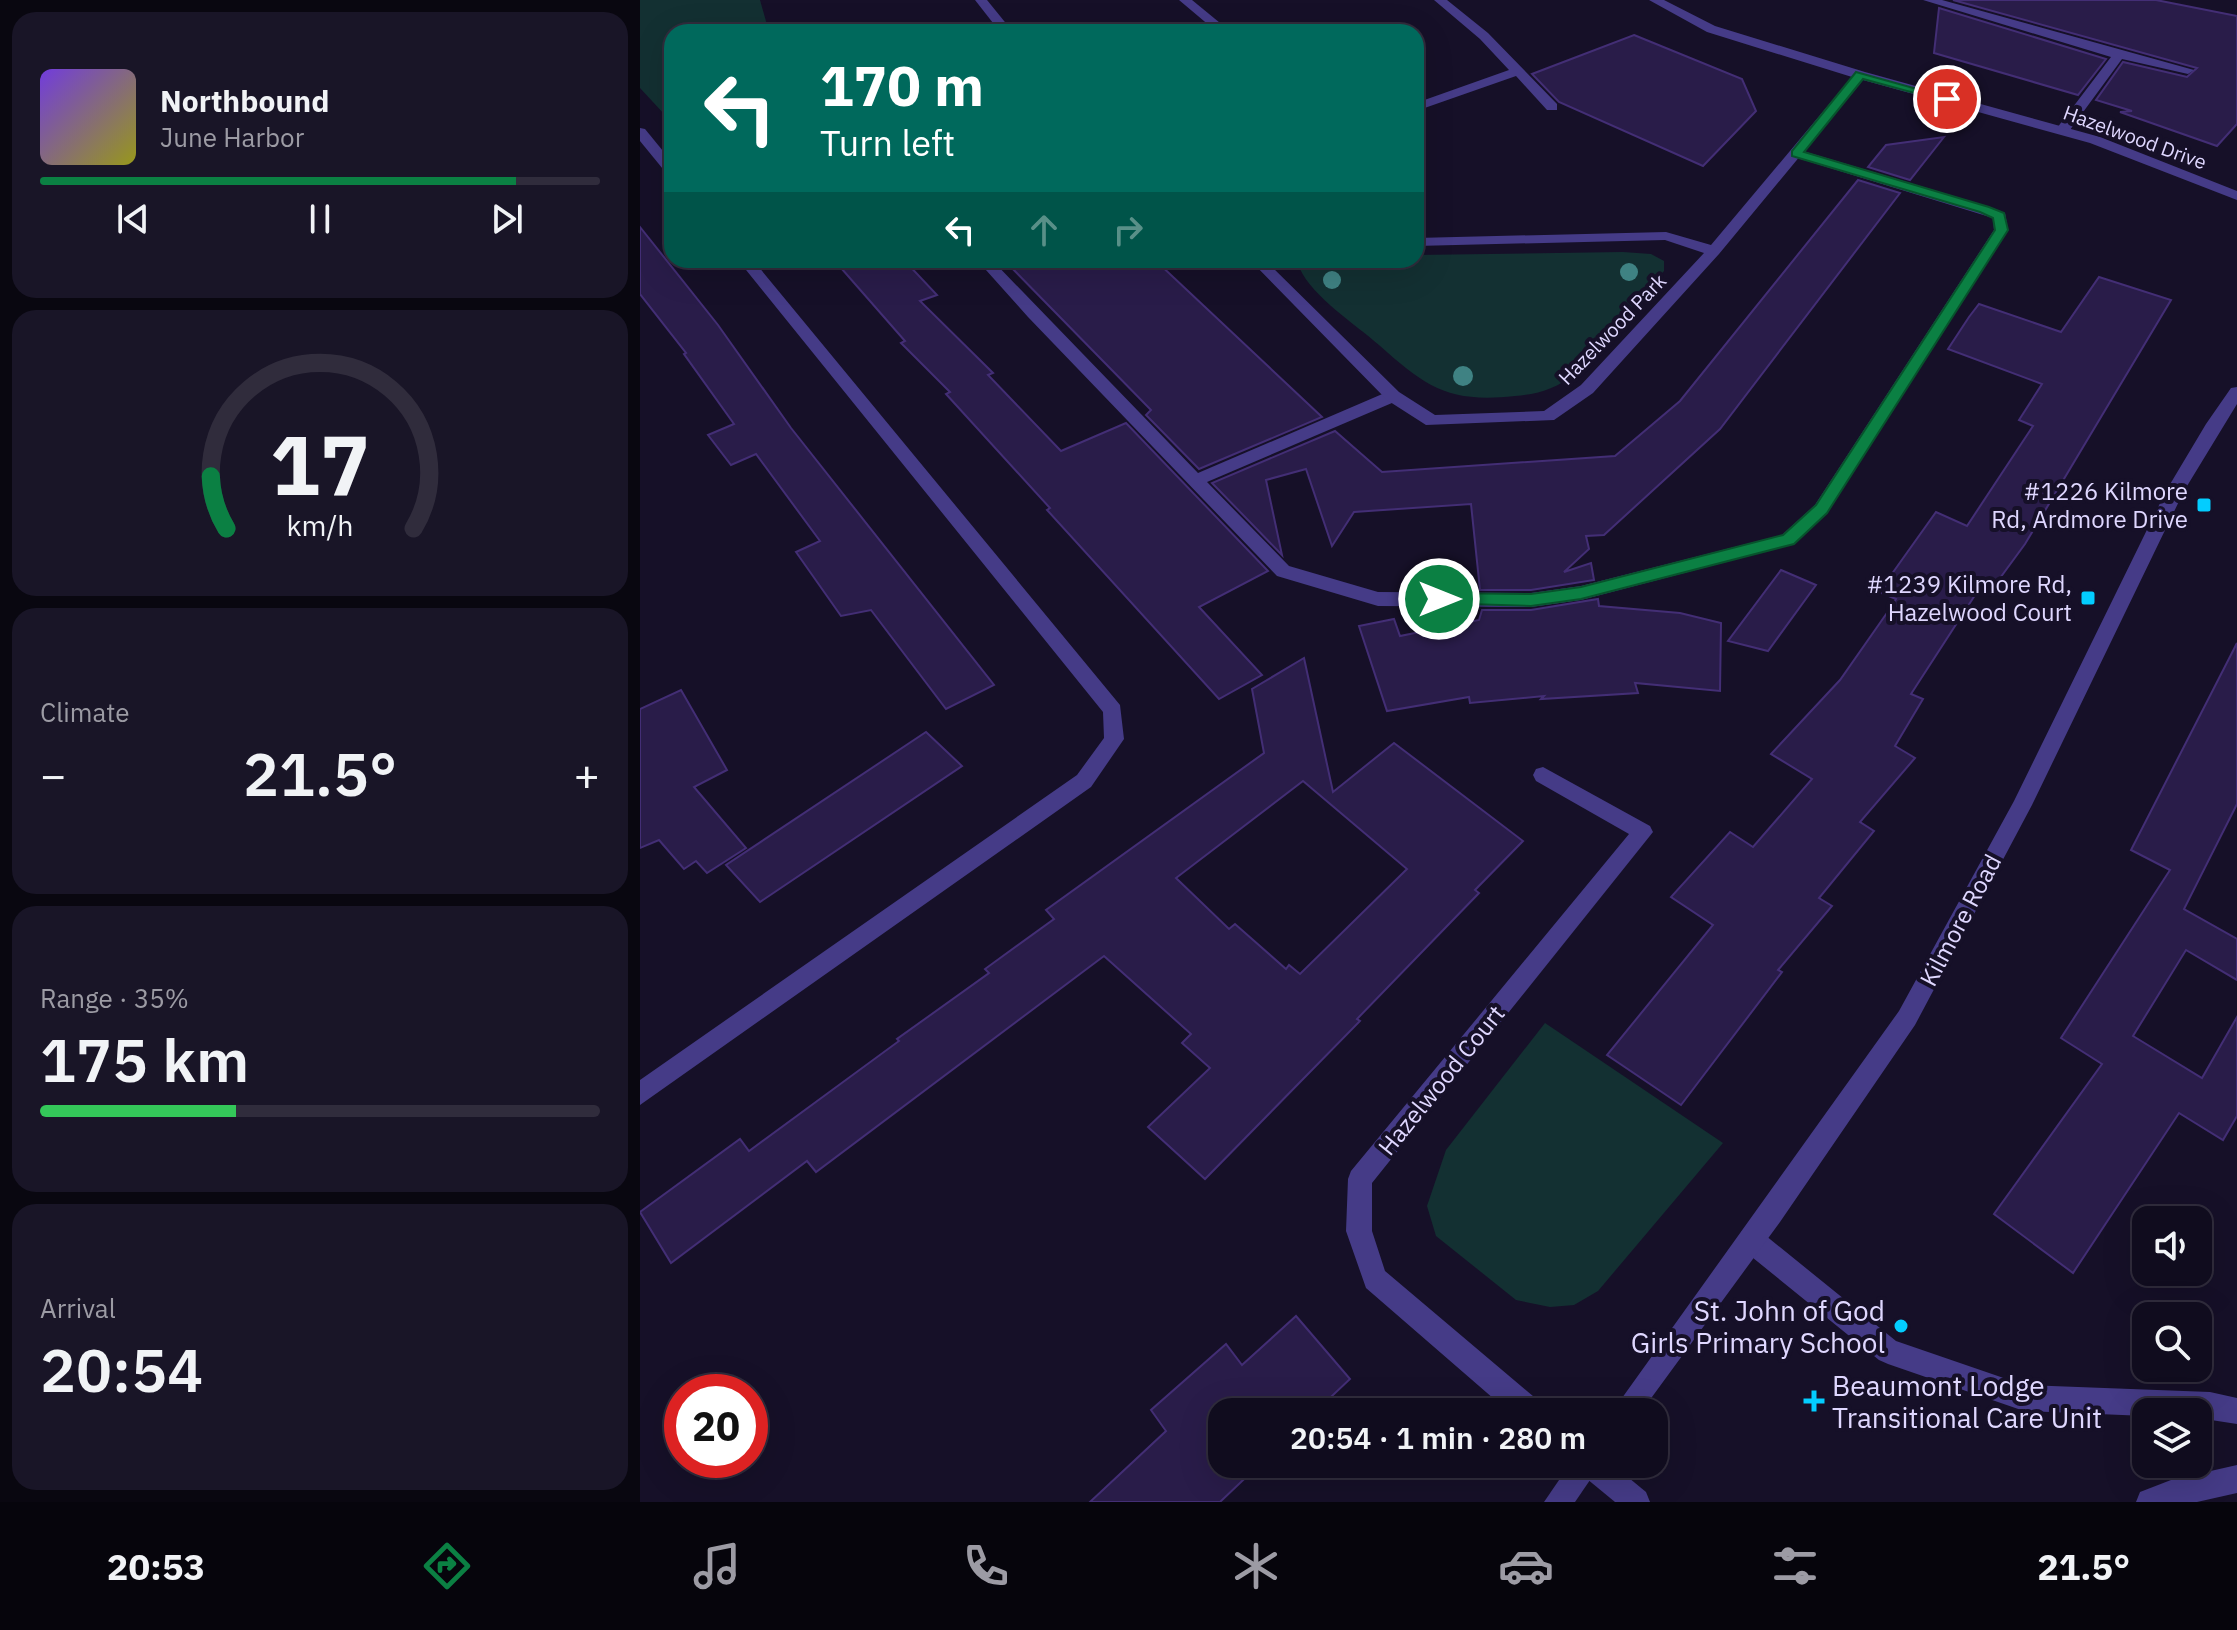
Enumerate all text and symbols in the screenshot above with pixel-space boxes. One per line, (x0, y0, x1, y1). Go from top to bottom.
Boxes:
text: 170 m (820, 49, 984, 121)
icon: left (688, 56, 792, 160)
pin (1913, 65, 1981, 133)
icon: arrive (1925, 77, 1969, 121)
text: Northbound (160, 81, 329, 120)
street label: Hazelwood Drive (2060, 99, 2210, 175)
text: Turn left (820, 119, 955, 166)
text: June Harbor (160, 120, 304, 154)
icon: previous (111, 197, 155, 241)
icon: pause (298, 197, 342, 241)
icon: next (485, 197, 529, 241)
icon: left (938, 208, 982, 252)
icon: ahead (1022, 208, 1066, 252)
icon: right (1106, 208, 1150, 252)
street label: Hazelwood Park (1552, 267, 1672, 390)
text: 17 (270, 410, 370, 518)
place label: #1226 Kilmore Rd, Ardmore Drive (1991, 475, 2188, 535)
marker: #1226 Kilmore Rd, Ardmore Drive (2195, 496, 2213, 514)
text: km/h (286, 507, 354, 544)
position arrow (1397, 557, 1481, 641)
place label: #1239 Kilmore Rd, Hazelwood Court (1867, 568, 2072, 628)
marker: #1239 Kilmore Rd, Hazelwood Court (2079, 589, 2097, 607)
text: Climate (40, 695, 130, 729)
text: 21.5° (243, 734, 397, 813)
text: − (40, 746, 66, 803)
text: + (574, 746, 600, 803)
street label: Kilmore Road (1912, 849, 2008, 991)
text: Range · 35% (40, 981, 189, 1015)
street label: Hazelwood Court (1371, 998, 1511, 1162)
text: 175 km (40, 1020, 249, 1099)
map controls (2132, 1206, 2212, 1478)
button: sound (2132, 1206, 2212, 1286)
text: Arrival (40, 1291, 116, 1325)
place label: St. John of God Girls Primary School (1631, 1292, 1885, 1361)
button: search (2132, 1302, 2212, 1382)
marker: St. John of God Girls Primary School (1892, 1317, 1910, 1335)
text: 20:54 (40, 1330, 203, 1409)
place label: Beaumont Lodge Transitional Care Unit (1832, 1367, 2102, 1436)
speed limit sign: 20 (664, 1374, 768, 1478)
marker: Beaumont Lodge Transitional Care Unit (1803, 1390, 1825, 1412)
button: layers (2132, 1398, 2212, 1478)
text: 20:54 · 1 min · 280 m (1290, 1418, 1586, 1457)
icon: directions (419, 1538, 475, 1594)
icon: music (689, 1538, 745, 1594)
icon: phone (958, 1538, 1014, 1594)
icon: climate (1228, 1538, 1284, 1594)
icon: car (1498, 1538, 1554, 1594)
icon: filters (1767, 1538, 1823, 1594)
text: 20:53 (107, 1543, 205, 1590)
text: 21.5° (2037, 1543, 2130, 1590)

